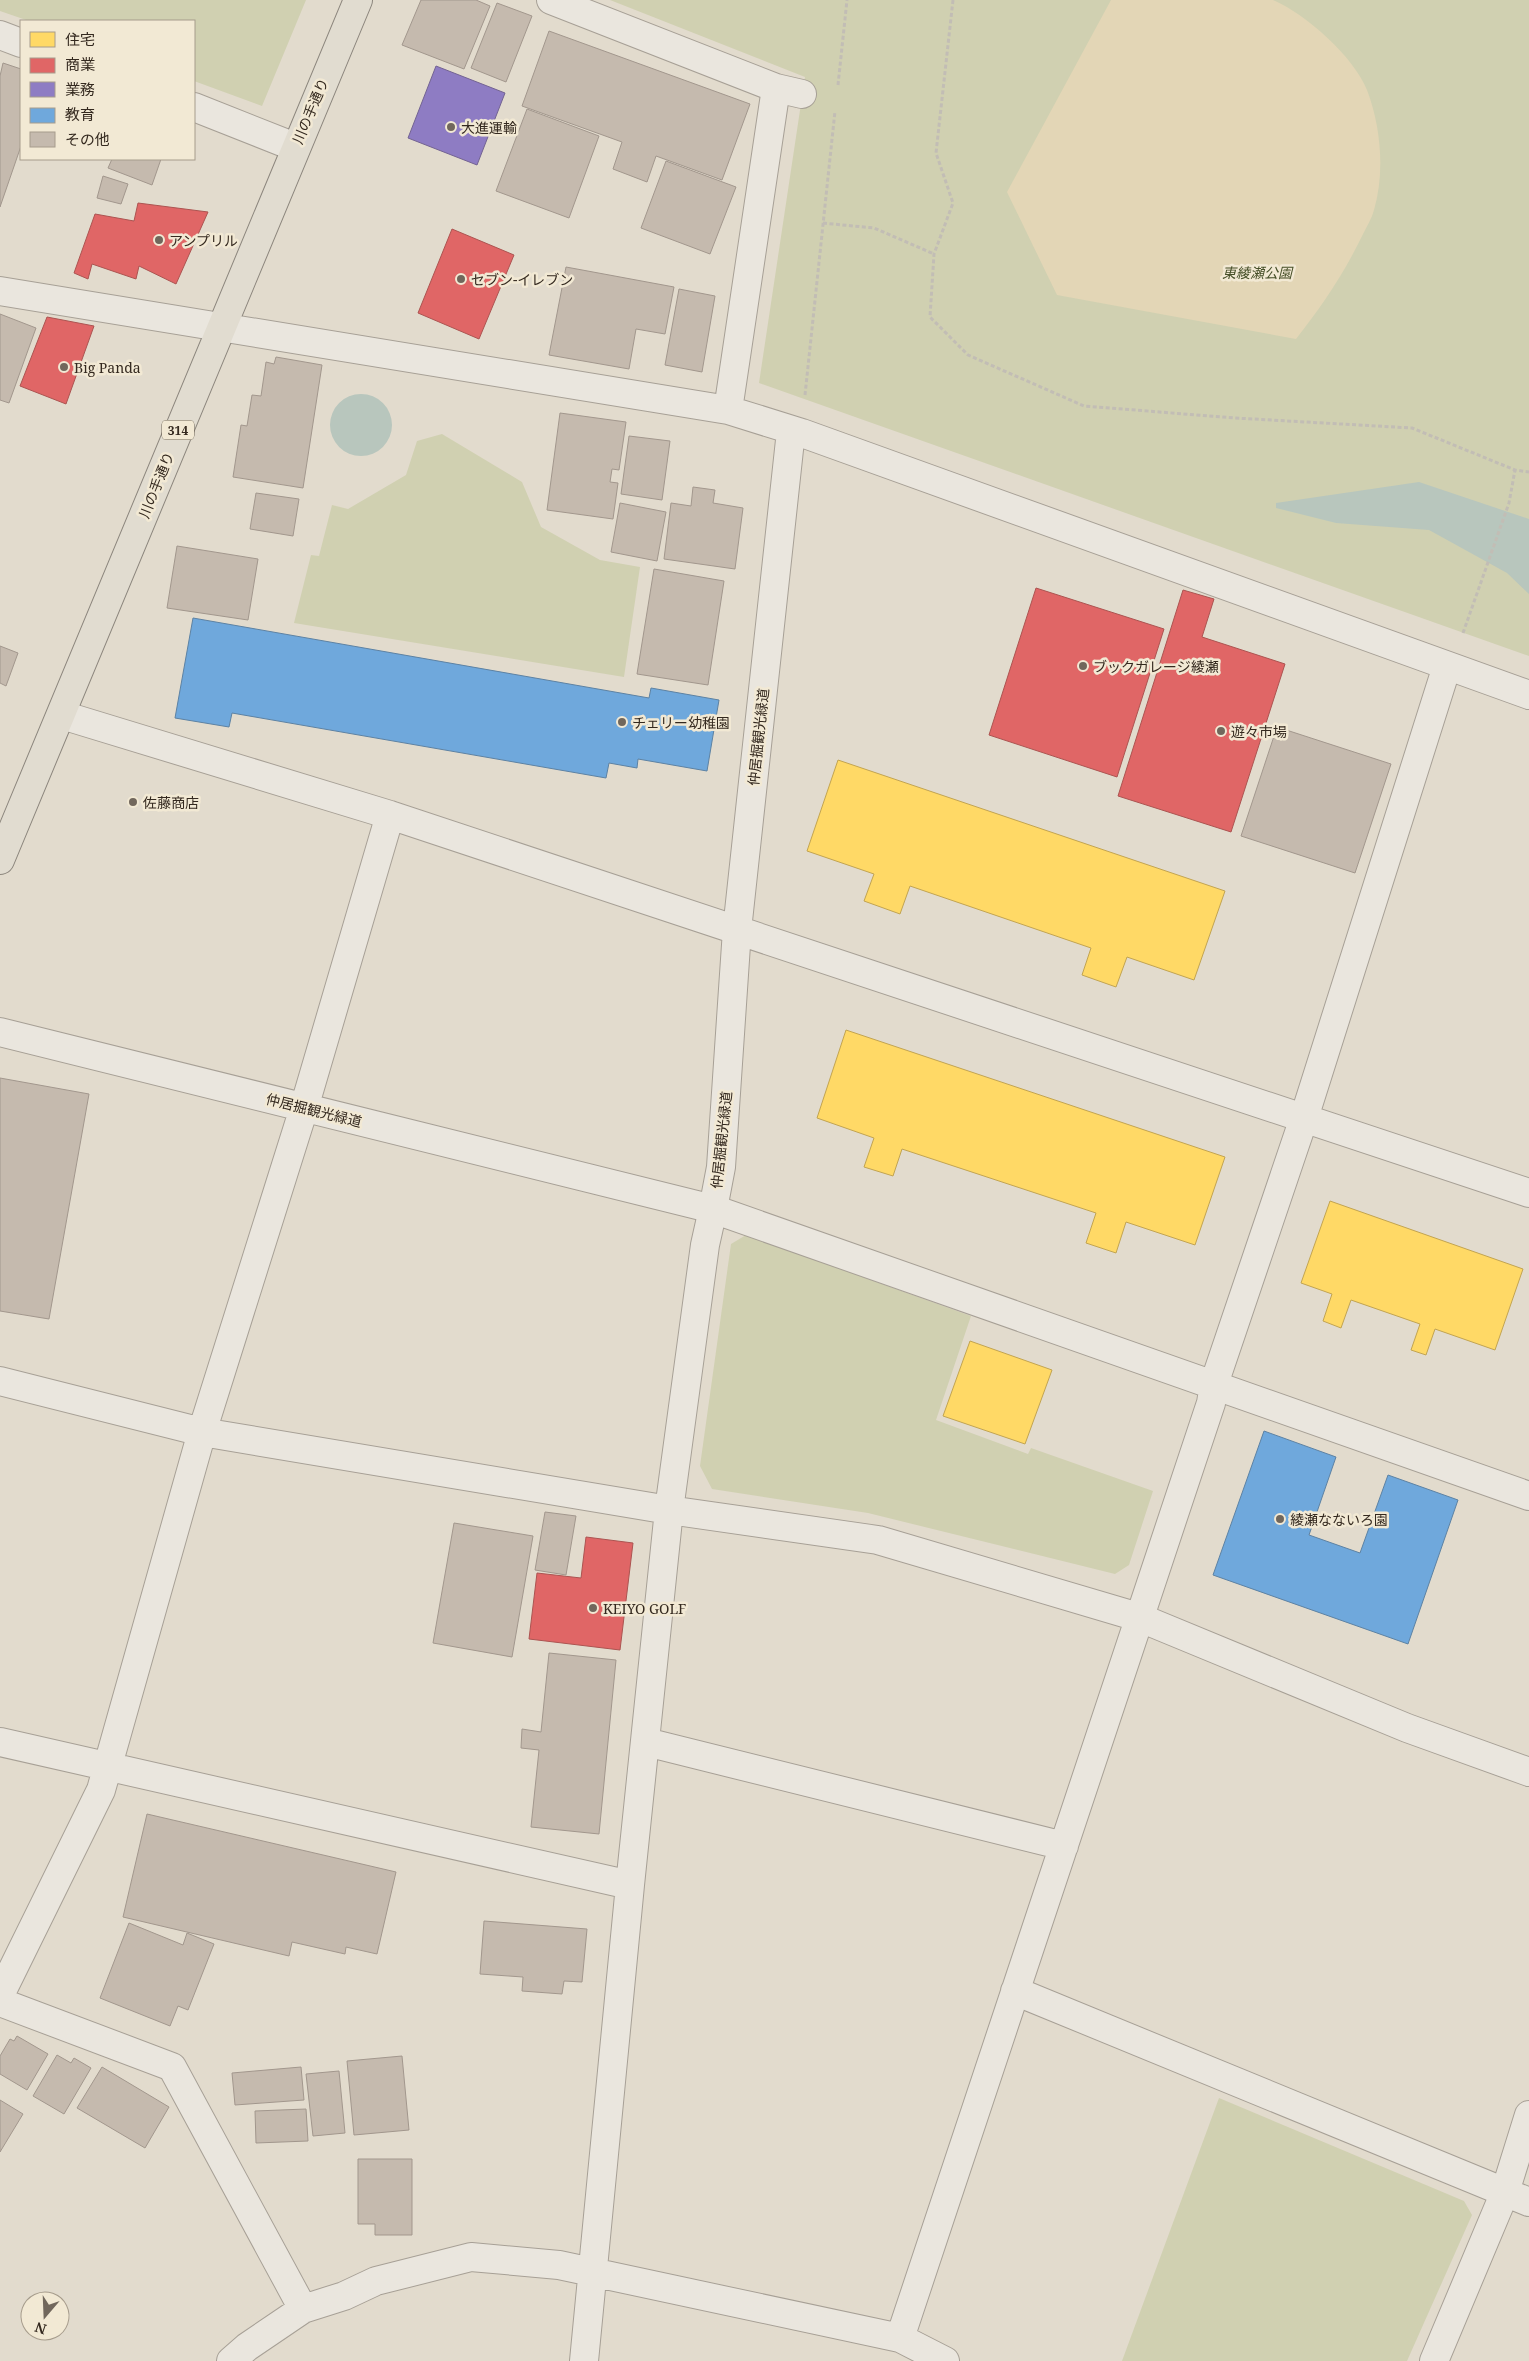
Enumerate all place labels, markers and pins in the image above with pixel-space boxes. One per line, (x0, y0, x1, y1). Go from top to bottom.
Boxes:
place label: 大進運輸 (461, 118, 517, 137)
marker: 大進運輸 (445, 121, 457, 133)
place label: アンプリル (169, 231, 238, 250)
marker: アンプリル (153, 234, 165, 246)
place label: セブン-イレブン (471, 270, 573, 289)
marker: セブン-イレブン (455, 273, 467, 285)
place label: Big Panda (74, 358, 141, 377)
marker: Big Panda (58, 361, 70, 373)
place label: ブックガレージ綾瀬 (1093, 657, 1219, 676)
marker: ブックガレージ綾瀬 (1077, 660, 1089, 672)
place label: チェリー幼稚園 (632, 713, 730, 732)
marker: チェリー幼稚園 (616, 716, 628, 728)
place label: 遊々市場 (1231, 722, 1287, 741)
marker: 遊々市場 (1215, 725, 1227, 737)
place label: 佐藤商店 (143, 793, 199, 812)
marker: 佐藤商店 (127, 796, 139, 808)
place label: 綾瀬なないろ園 (1290, 1510, 1388, 1529)
marker: 綾瀬なないろ園 (1274, 1513, 1286, 1525)
place label: KEIYO GOLF (603, 1599, 686, 1618)
marker: KEIYO GOLF (587, 1602, 599, 1614)

